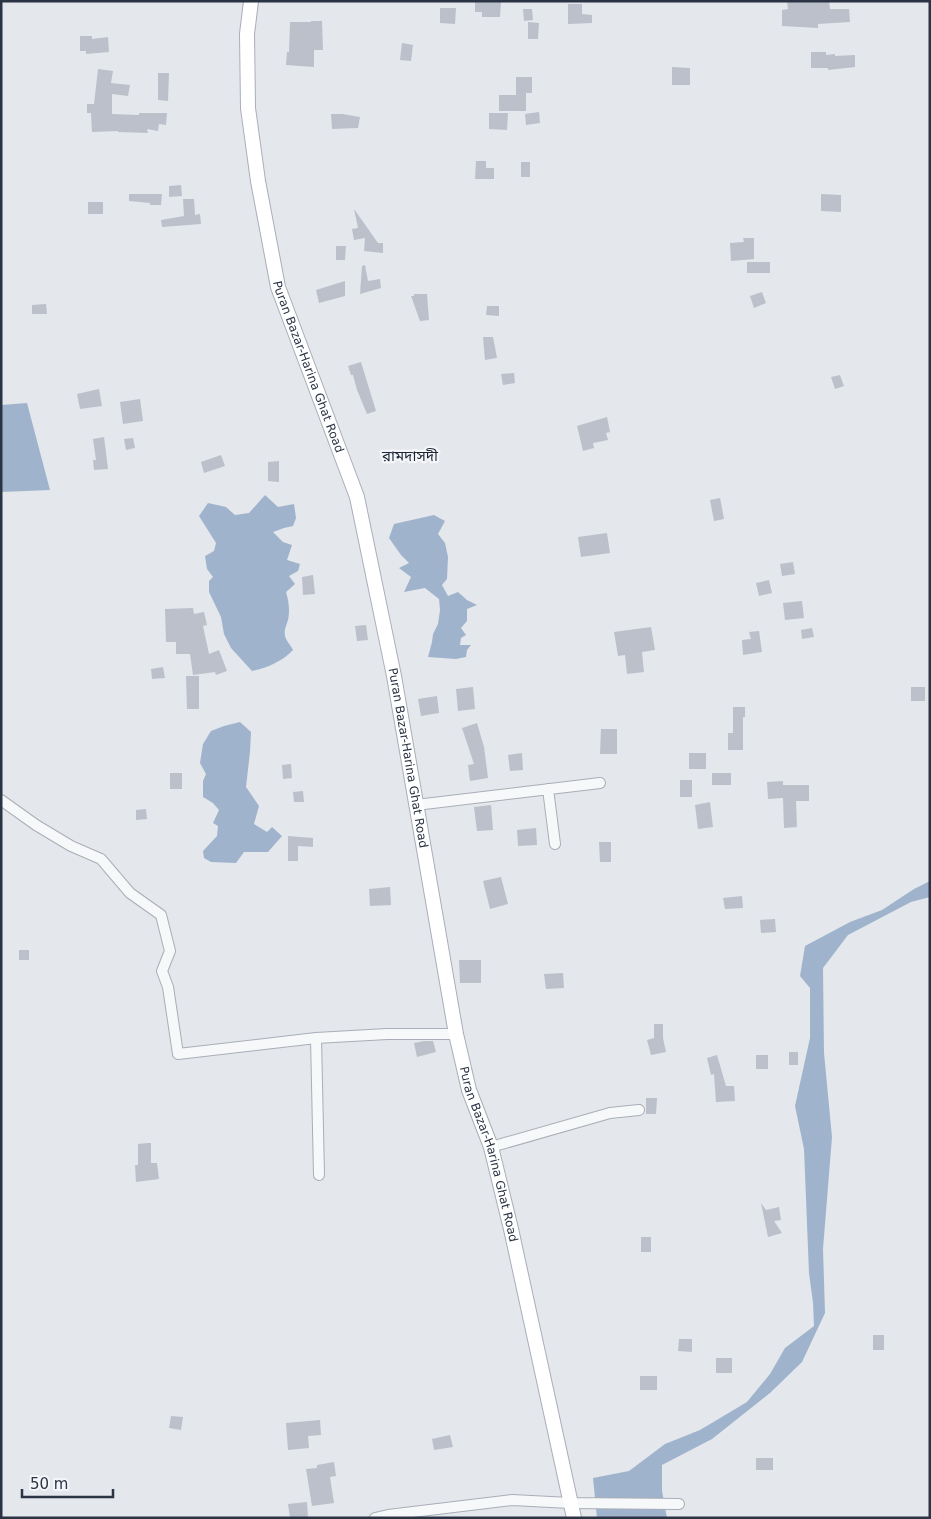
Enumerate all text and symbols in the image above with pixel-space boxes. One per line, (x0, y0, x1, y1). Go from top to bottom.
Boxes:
street label: Puran Bazar-Harina Ghat Road (270, 280, 347, 455)
district label: রামদাসদী (381, 447, 439, 465)
street label: Puran Bazar-Harina Ghat Road (385, 667, 431, 849)
street label: Puran Bazar-Harina Ghat Road (457, 1065, 521, 1243)
scale bar (22, 1466, 114, 1498)
text: 50 m (30, 1475, 68, 1493)

